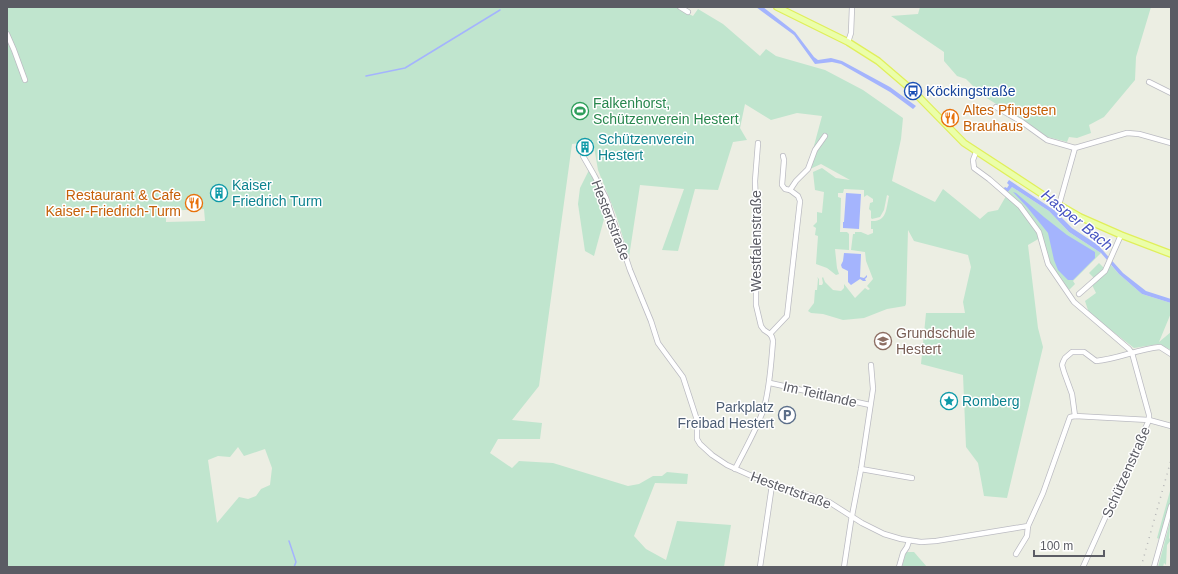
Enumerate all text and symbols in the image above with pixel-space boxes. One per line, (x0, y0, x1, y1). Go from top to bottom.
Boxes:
bus stop icon: Köckingstraße (903, 81, 923, 101)
place label: Köckingstraße (926, 83, 1016, 99)
place label: Falkenhorst, Schützenverein Hestert (593, 95, 739, 127)
sports icon: Falkenhorst, Schützenverein Hestert (570, 101, 590, 121)
place label: Altes Pfingsten Brauhaus (963, 102, 1056, 134)
restaurant icon: Altes Pfingsten Brauhaus (940, 108, 960, 128)
place label: Schützenverein Hestert (598, 131, 695, 163)
building icon: Schützenverein Hestert (575, 137, 595, 157)
place label: Kaiser Friedrich Turm (232, 177, 322, 209)
street label: Hestertstraße (588, 178, 634, 263)
building icon: Kaiser Friedrich Turm (209, 183, 229, 203)
water label: Hasper Bach (1038, 186, 1116, 254)
place label: Restaurant & Cafe Kaiser-Friedrich-Turm (45, 187, 181, 219)
street label: Westfalenstraße (748, 190, 764, 292)
restaurant icon: Restaurant & Cafe Kaiser-Friedrich-Turm (184, 193, 204, 213)
place label: Grundschule Hestert (896, 325, 976, 357)
school or university icon: Grundschule Hestert (873, 331, 893, 351)
street label: Im Teitlande (782, 378, 859, 410)
place icon: Romberg (939, 391, 959, 411)
place label: Romberg (962, 393, 1020, 409)
place label: Parkplatz Freibad Hestert (678, 399, 774, 431)
parking icon: Parkplatz Freibad Hestert (777, 405, 797, 425)
street label: Schützenstraße (1099, 424, 1153, 520)
street label: Hestertstraße (748, 468, 834, 512)
scale bar (1034, 532, 1104, 558)
text: 100 m (1040, 539, 1073, 553)

